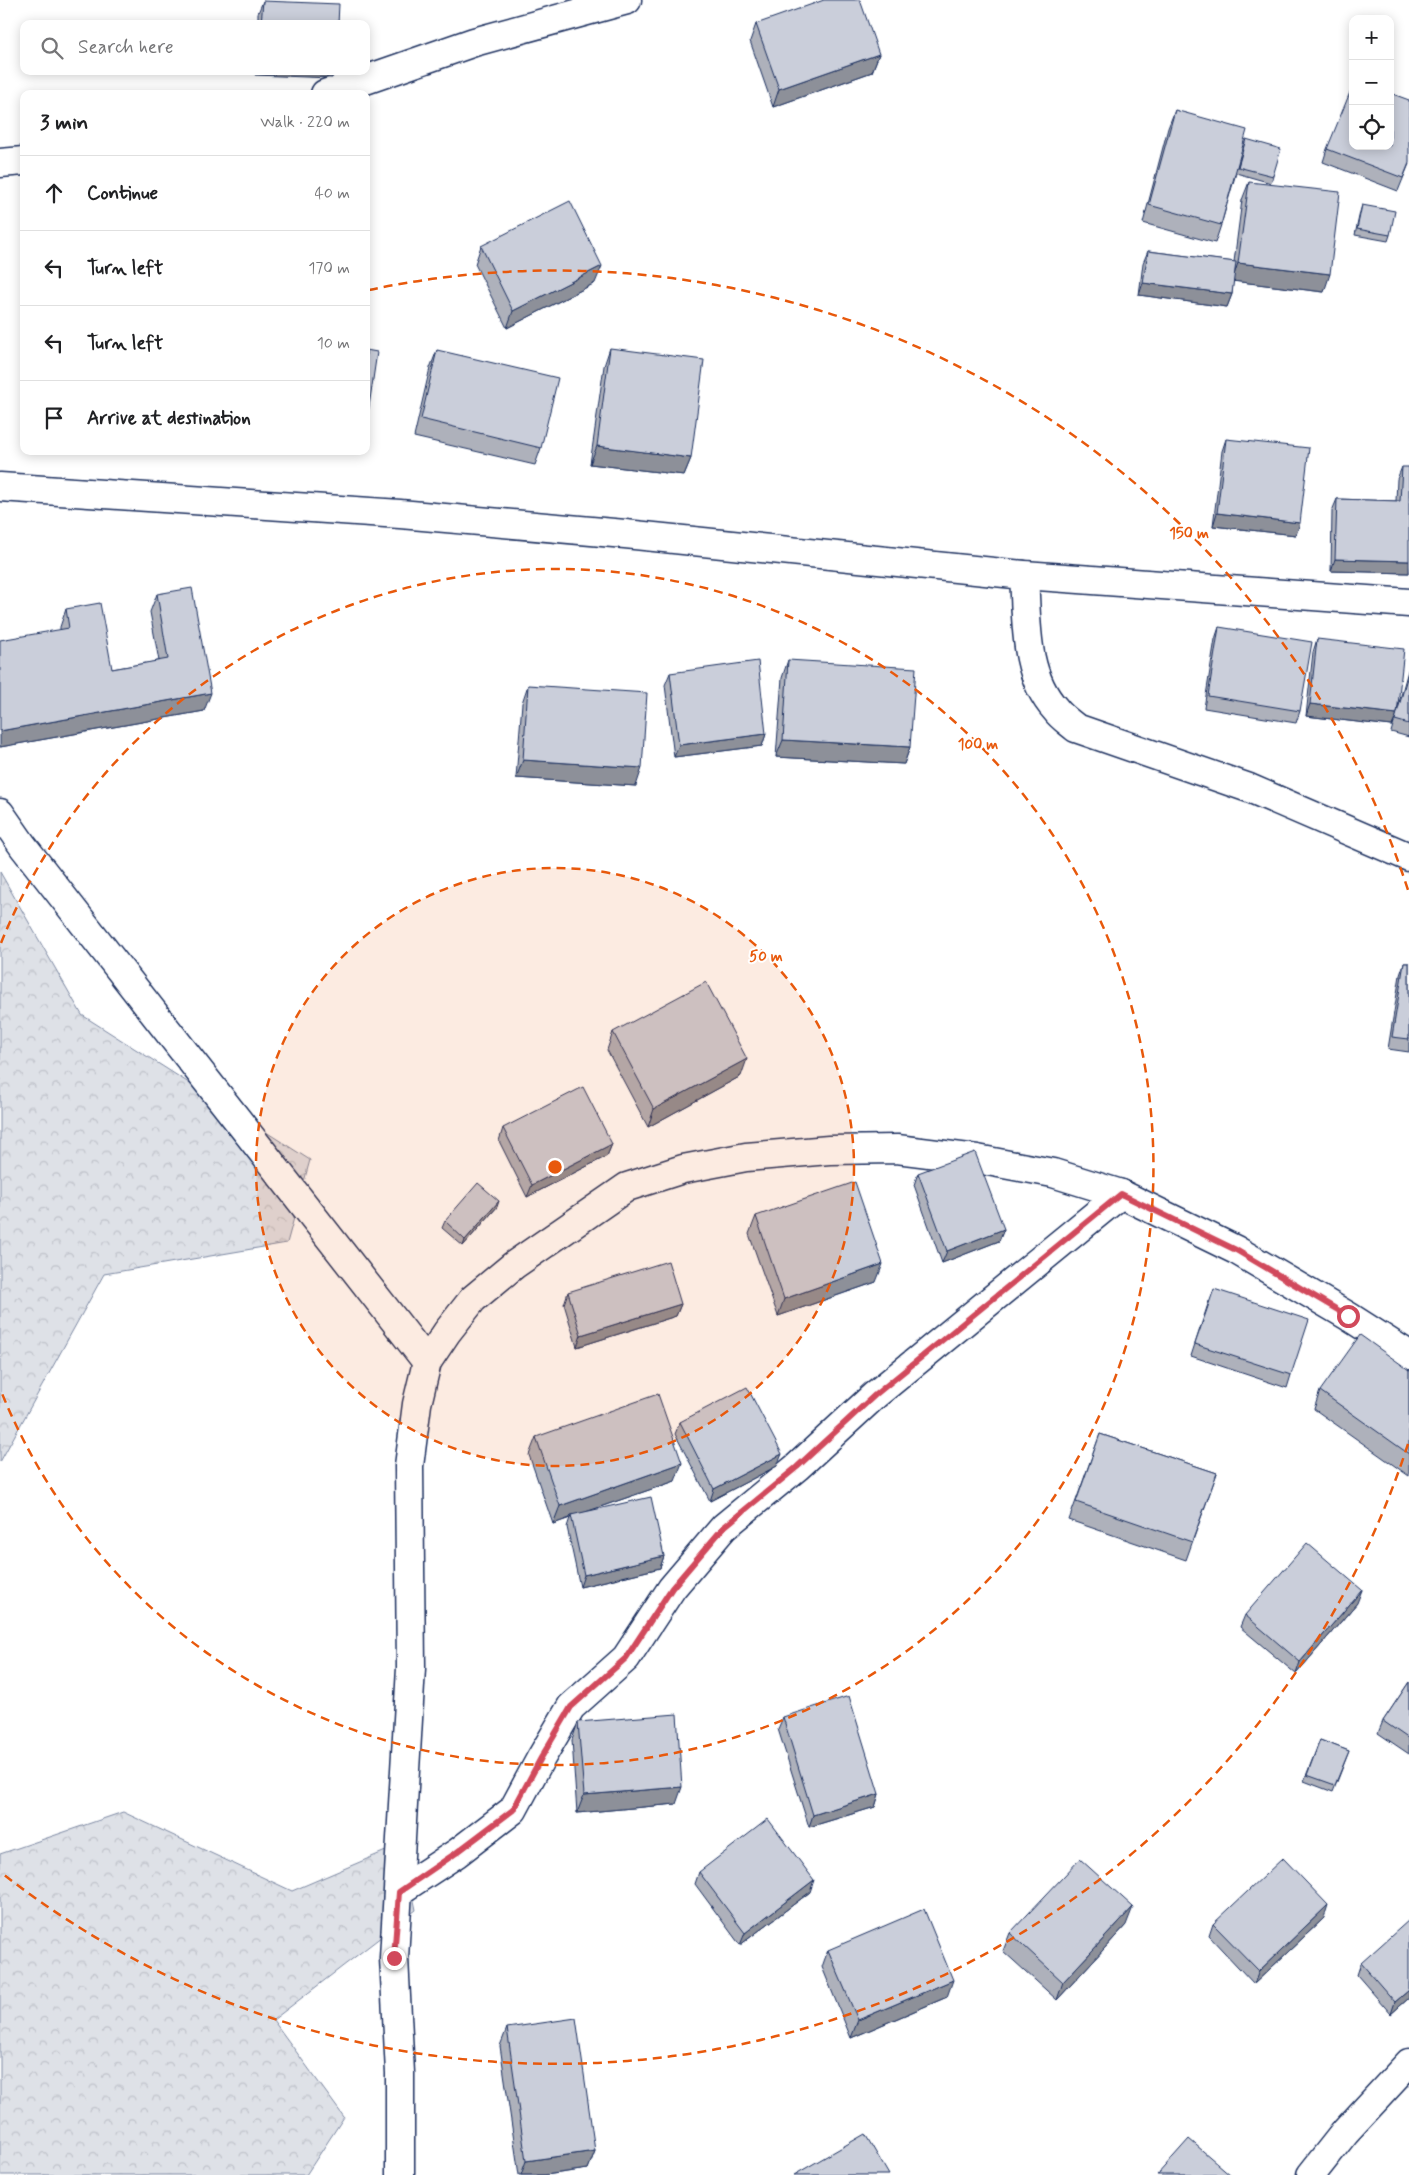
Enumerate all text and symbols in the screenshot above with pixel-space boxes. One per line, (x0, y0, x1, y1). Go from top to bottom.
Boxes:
map controls (1349, 15, 1394, 150)
button: + (1349, 15, 1394, 60)
search box (20, 20, 370, 75)
icon: search (38, 34, 66, 62)
text: Search here (78, 35, 174, 60)
button: − (1349, 60, 1394, 105)
button: locate (1349, 105, 1394, 150)
text: 3 min (40, 109, 88, 137)
text: Walk · 220 m (260, 112, 350, 133)
icon: ahead (40, 179, 68, 207)
text: Continue (87, 181, 158, 206)
text: 40 m (314, 183, 350, 204)
icon: left (40, 254, 68, 282)
text: Turn left (87, 256, 163, 281)
text: 170 m (308, 258, 350, 279)
icon: left (40, 329, 68, 357)
text: Turn left (87, 331, 163, 356)
text: 10 m (317, 333, 350, 354)
icon: arrive (40, 404, 68, 432)
text: Arrive at destination (87, 406, 251, 431)
text: 150 m (1169, 524, 1209, 544)
text: 100 m (958, 735, 998, 755)
text: 50 m (749, 947, 783, 967)
centre of rings (546, 1158, 564, 1176)
route start (1337, 1305, 1360, 1328)
route end (383, 1947, 406, 1970)

